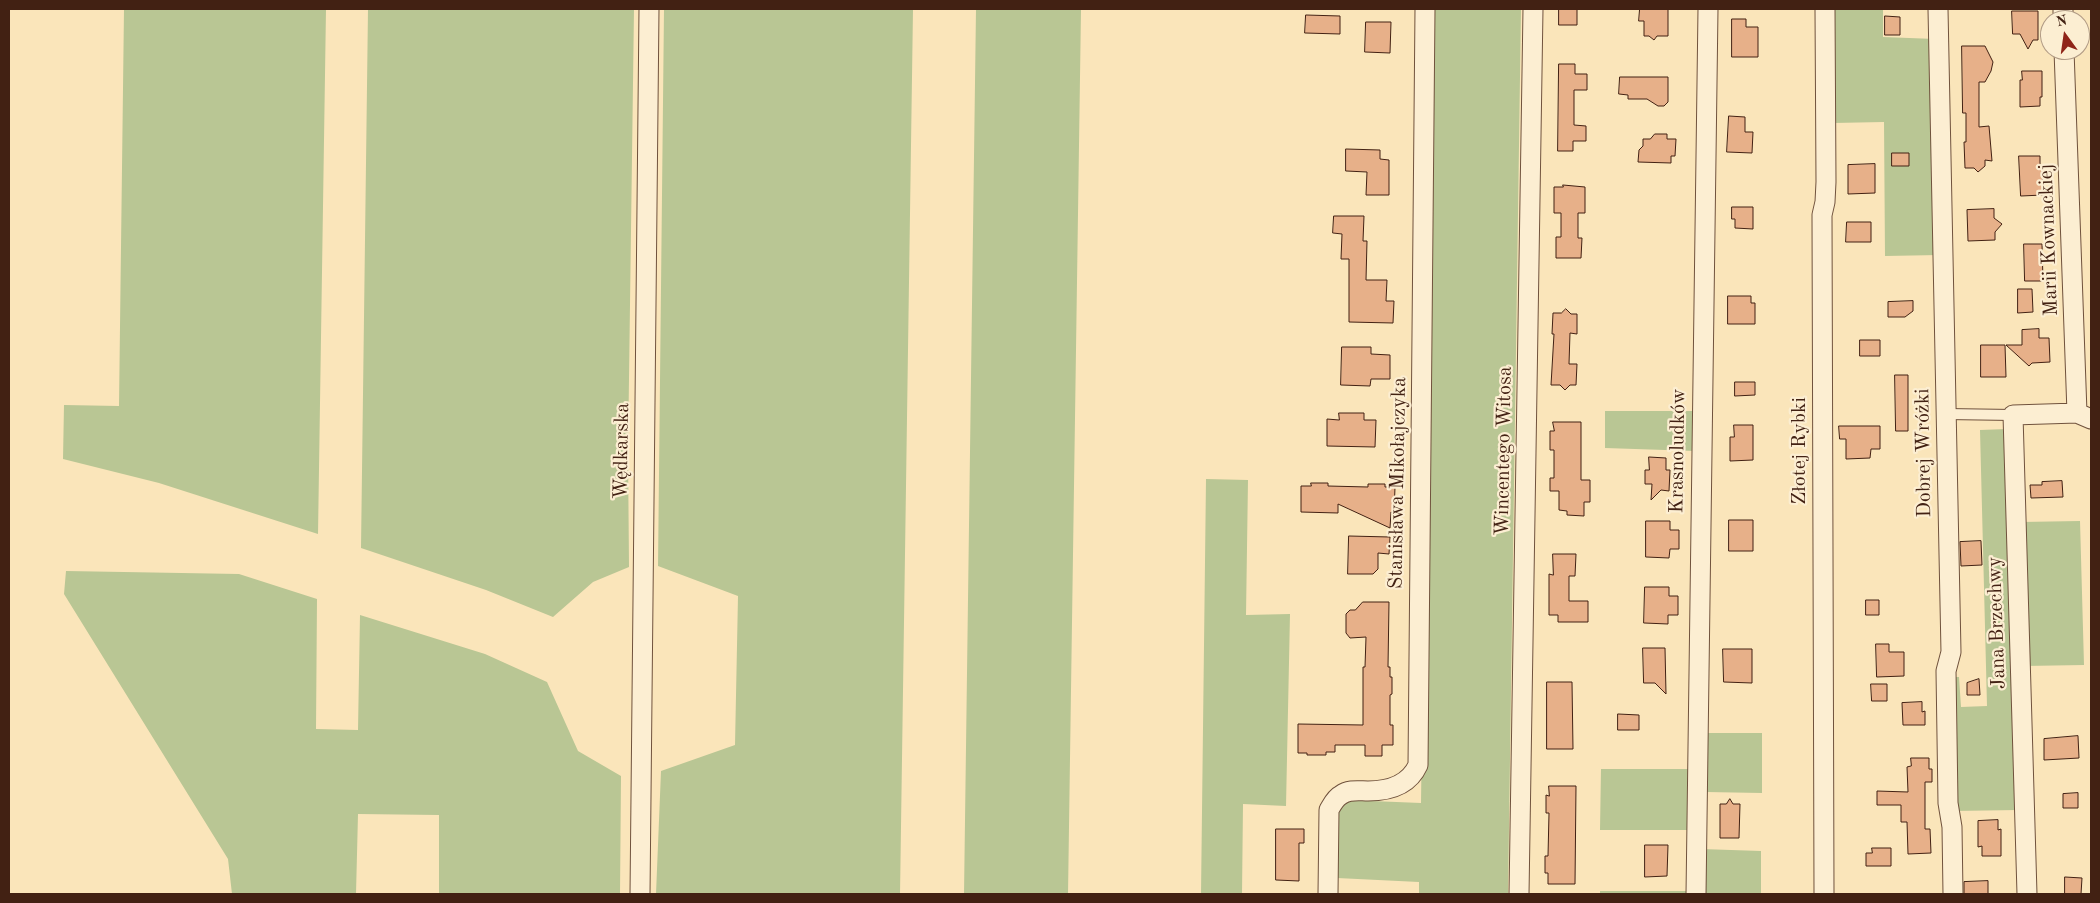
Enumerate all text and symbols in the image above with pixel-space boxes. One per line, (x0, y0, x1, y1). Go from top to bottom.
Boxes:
north arrow (2040, 10, 2090, 60)
text: N (2055, 13, 2068, 30)
street label: Marii Kownackiej (2034, 163, 2064, 317)
street label: Wincentego Witosa (1491, 366, 1517, 536)
street label: Stanisława Mikołajczyka (1384, 377, 1412, 589)
street label: Krasnoludków (1665, 388, 1691, 514)
street label: Dobrej Wróżki (1911, 388, 1937, 518)
street label: Złotej Rybki (1788, 397, 1812, 505)
street label: Wędkarska (609, 403, 635, 499)
street label: Jana Brzechwy (1983, 556, 2011, 690)

